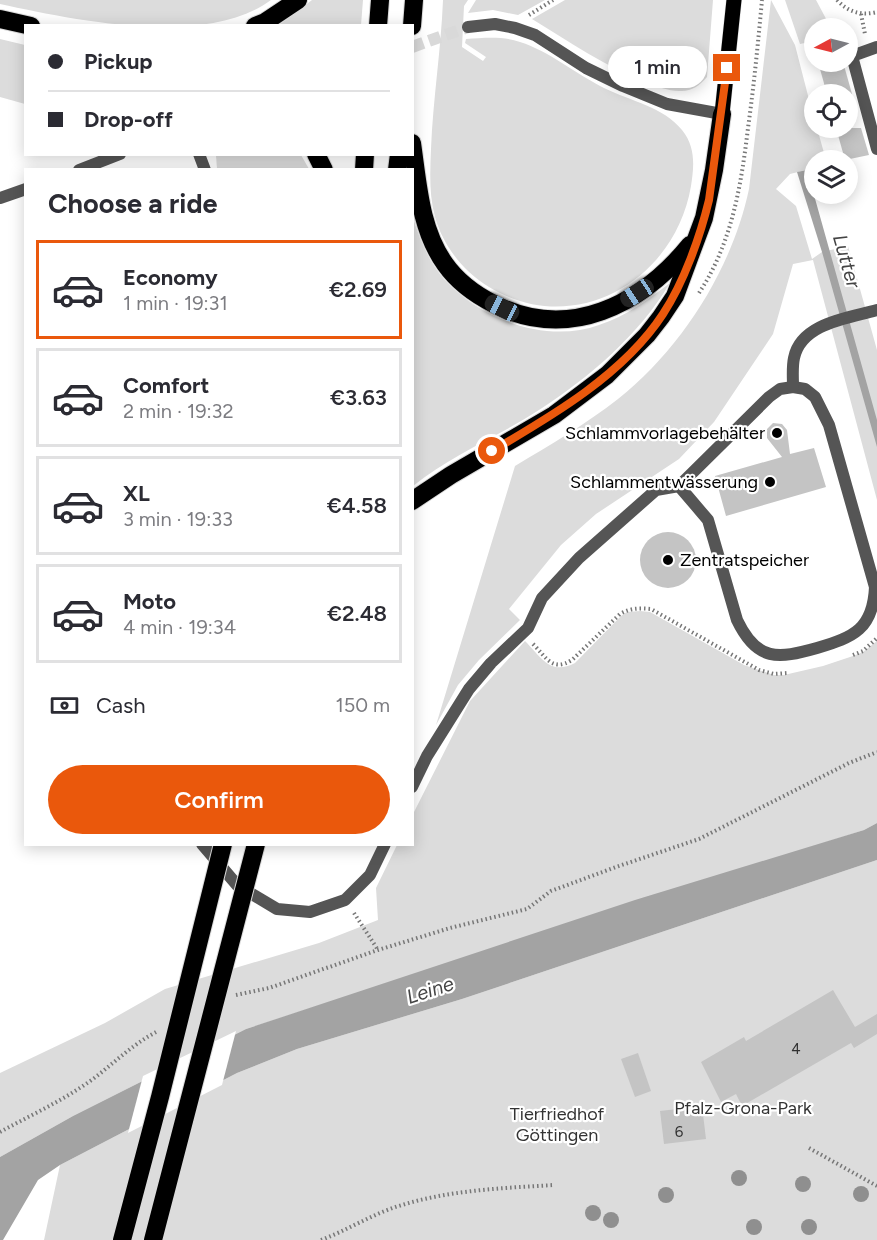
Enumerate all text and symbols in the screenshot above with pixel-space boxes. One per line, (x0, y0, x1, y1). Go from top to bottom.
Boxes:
north arrow (804, 18, 858, 72)
map controls (804, 18, 858, 204)
callout: 1 min (607, 47, 706, 89)
text: Pickup (84, 48, 153, 75)
route end (713, 54, 740, 81)
text: 1 min (634, 55, 681, 79)
button: locate (804, 84, 858, 138)
text: Drop-off (84, 106, 173, 133)
button: layers (804, 150, 858, 204)
text: Choose a ride (48, 187, 217, 220)
water label: Lutter (828, 231, 866, 292)
icon: car (51, 263, 105, 317)
text: Economy (123, 264, 218, 291)
text: €2.69 (329, 276, 387, 303)
car (617, 276, 657, 310)
text: 1 min · 19:31 (123, 291, 228, 315)
car (482, 292, 522, 324)
icon: car (51, 371, 105, 425)
text: Comfort (123, 372, 209, 399)
text: €3.63 (330, 384, 387, 411)
text: 2 min · 19:32 (123, 399, 234, 423)
place label: Schlammvorlagebehälter (565, 422, 765, 444)
marker: Schlammvorlagebehälter (770, 426, 784, 440)
route start (478, 437, 505, 464)
place label: Schlammentwässerung (570, 471, 758, 493)
marker: Schlammentwässerung (763, 475, 777, 489)
icon: car (51, 479, 105, 533)
text: XL (123, 480, 150, 507)
text: €4.58 (327, 492, 387, 519)
text: 3 min · 19:33 (123, 507, 233, 531)
place label: Zentratspeicher (680, 549, 809, 571)
marker: Zentratspeicher (661, 553, 675, 567)
icon: car (51, 587, 105, 641)
text: Moto (123, 588, 176, 615)
text: €2.48 (327, 600, 387, 627)
text: 4 min · 19:34 (123, 615, 236, 639)
icon: cash (48, 689, 81, 722)
text: Cash (96, 692, 146, 719)
text: 150 m (335, 693, 390, 717)
button: Confirm (48, 765, 390, 834)
water label: Leine (403, 971, 457, 1009)
house number: 4 (791, 1040, 801, 1058)
park label: Pfalz-Grona-Park (674, 1097, 812, 1119)
park label: Tierfriedhof Göttingen (510, 1103, 605, 1146)
house number: 6 (675, 1123, 684, 1141)

